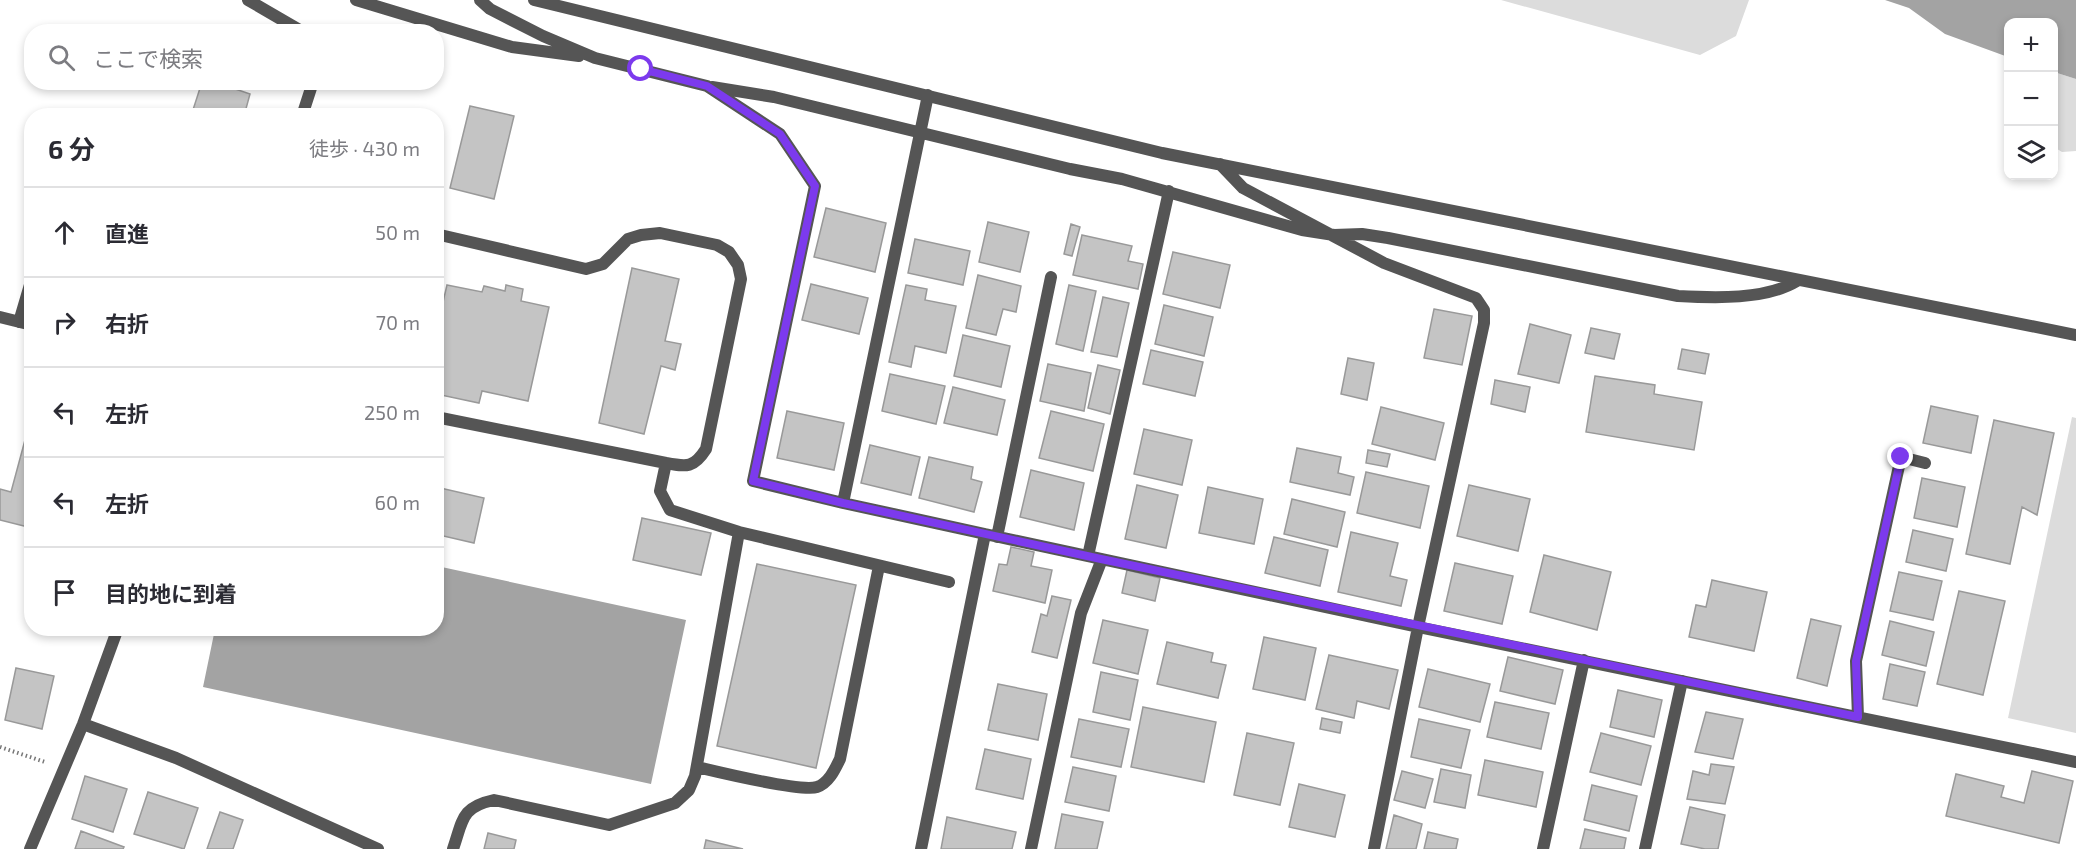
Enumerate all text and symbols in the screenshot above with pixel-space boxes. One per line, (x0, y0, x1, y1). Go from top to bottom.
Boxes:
map controls (2004, 18, 2058, 180)
button: + (2004, 18, 2058, 72)
search box (24, 24, 444, 90)
icon: search (45, 41, 78, 74)
text: ここで検索 (93, 45, 203, 71)
route start (627, 55, 653, 81)
button: − (2004, 72, 2058, 126)
button: layers (2004, 126, 2058, 180)
text: 6 分 (48, 133, 95, 164)
text: 徒歩 · 430 m (309, 136, 420, 160)
icon: ahead (48, 216, 81, 249)
text: 直進 (105, 220, 149, 246)
text: 50 m (375, 220, 420, 244)
icon: right (48, 306, 81, 339)
text: 右折 (105, 310, 149, 336)
text: 70 m (376, 310, 420, 334)
icon: left (48, 396, 81, 429)
text: 左折 (105, 400, 149, 426)
text: 250 m (364, 400, 420, 424)
route end (1887, 443, 1913, 469)
icon: left (48, 486, 81, 519)
text: 左折 (105, 490, 149, 516)
text: 60 m (375, 490, 420, 514)
icon: arrive (48, 576, 81, 609)
text: 目的地に到着 (105, 580, 237, 606)

